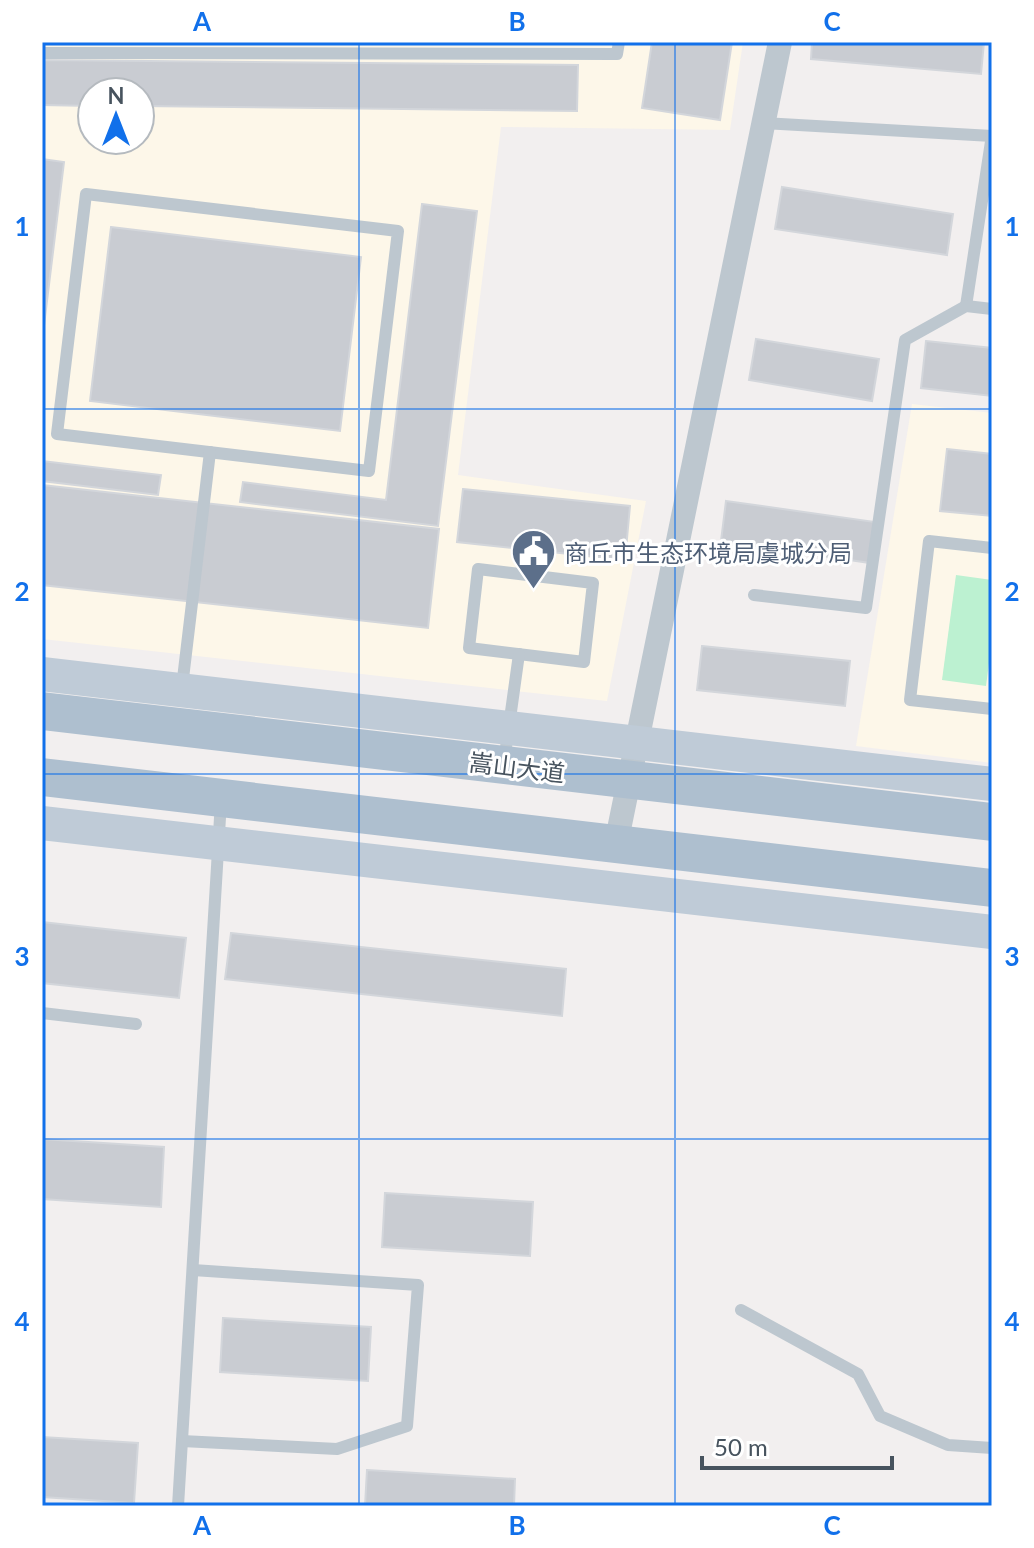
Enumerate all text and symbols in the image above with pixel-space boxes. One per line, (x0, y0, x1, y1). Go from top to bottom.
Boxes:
text: A (192, 5, 212, 37)
text: B (508, 5, 526, 37)
text: C (823, 5, 841, 37)
north arrow (76, 76, 156, 156)
text: N (108, 82, 124, 109)
text: 1 (14, 210, 30, 242)
text: 1 (1004, 210, 1020, 242)
public building icon: 商丘市生态环境局虞城分局 (509, 528, 557, 591)
place label: 商丘市生态环境局虞城分局 (564, 538, 852, 567)
text: 2 (14, 575, 30, 607)
text: 2 (1004, 575, 1020, 607)
street label: 嵩山大道 (468, 747, 566, 787)
text: 3 (14, 940, 30, 972)
text: 3 (1004, 940, 1020, 972)
text: 4 (14, 1305, 30, 1337)
text: 4 (1004, 1305, 1020, 1337)
scale bar (702, 1420, 892, 1470)
text: 50 m (714, 1432, 768, 1461)
text: A (192, 1509, 212, 1541)
text: B (508, 1509, 526, 1541)
text: C (823, 1509, 841, 1541)

